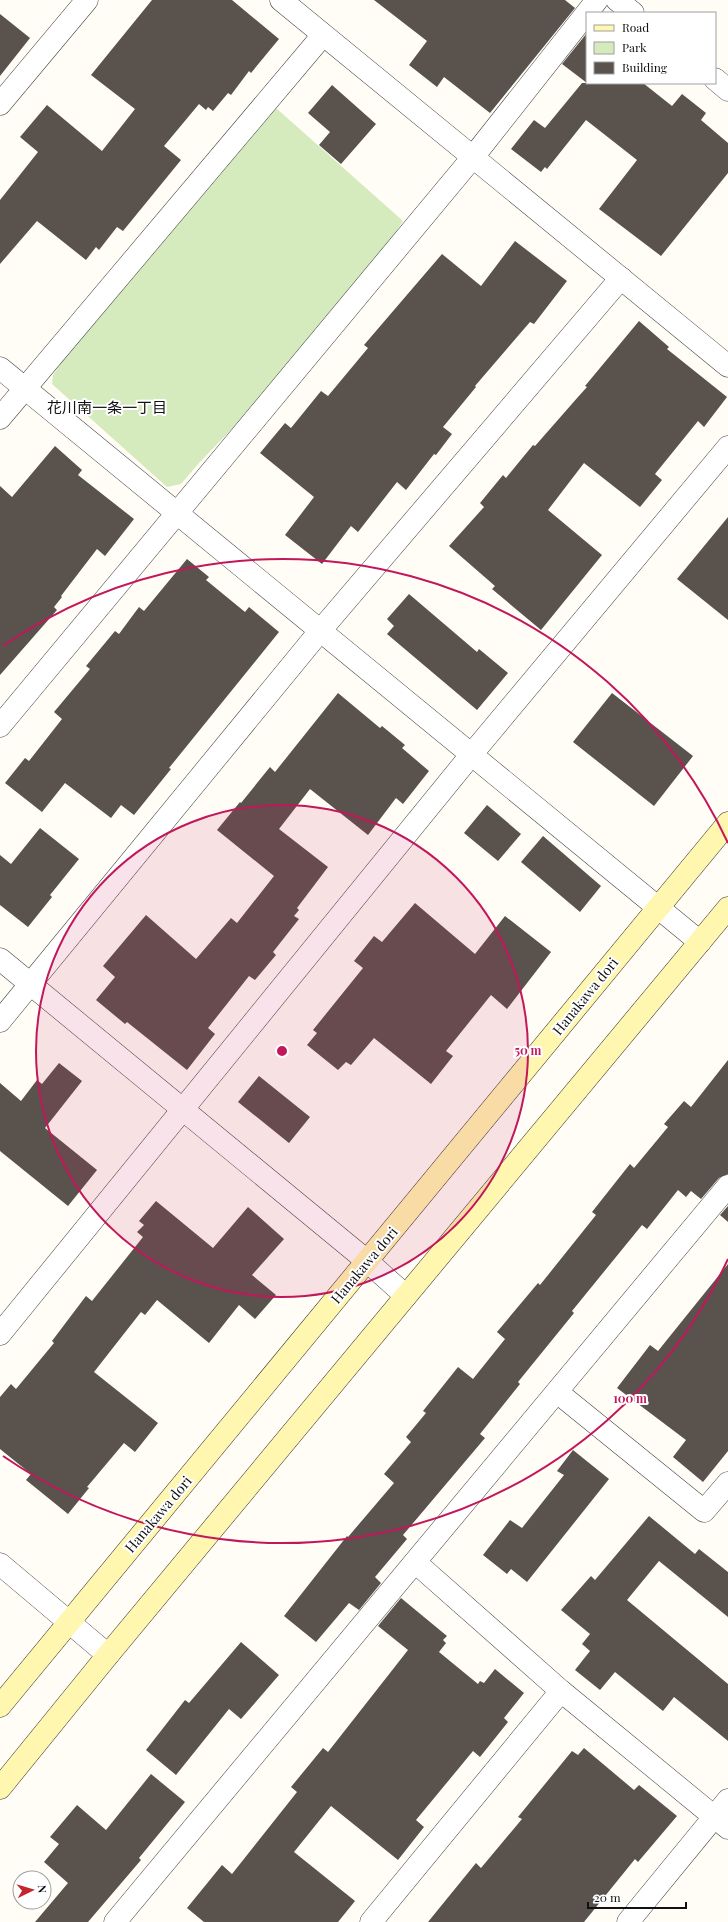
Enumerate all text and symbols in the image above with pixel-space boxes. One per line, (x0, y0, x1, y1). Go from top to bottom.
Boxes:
legend (586, 12, 716, 84)
text: Road (622, 19, 649, 35)
text: Park (622, 39, 647, 55)
text: Building (622, 59, 668, 75)
district label: 花川南一条一丁目 (47, 397, 167, 417)
street label: Hanakawa dori (548, 953, 622, 1039)
text: 50 m (515, 1042, 542, 1058)
centre of rings (275, 1044, 289, 1058)
street label: Hanakawa dori (326, 1223, 402, 1307)
text: 100 m (613, 1390, 647, 1406)
street label: Hanakawa dori (120, 1472, 196, 1556)
north arrow (12, 1870, 52, 1910)
text: N (35, 1884, 50, 1894)
scale bar (588, 1884, 686, 1910)
text: 20 m (594, 1889, 621, 1905)

